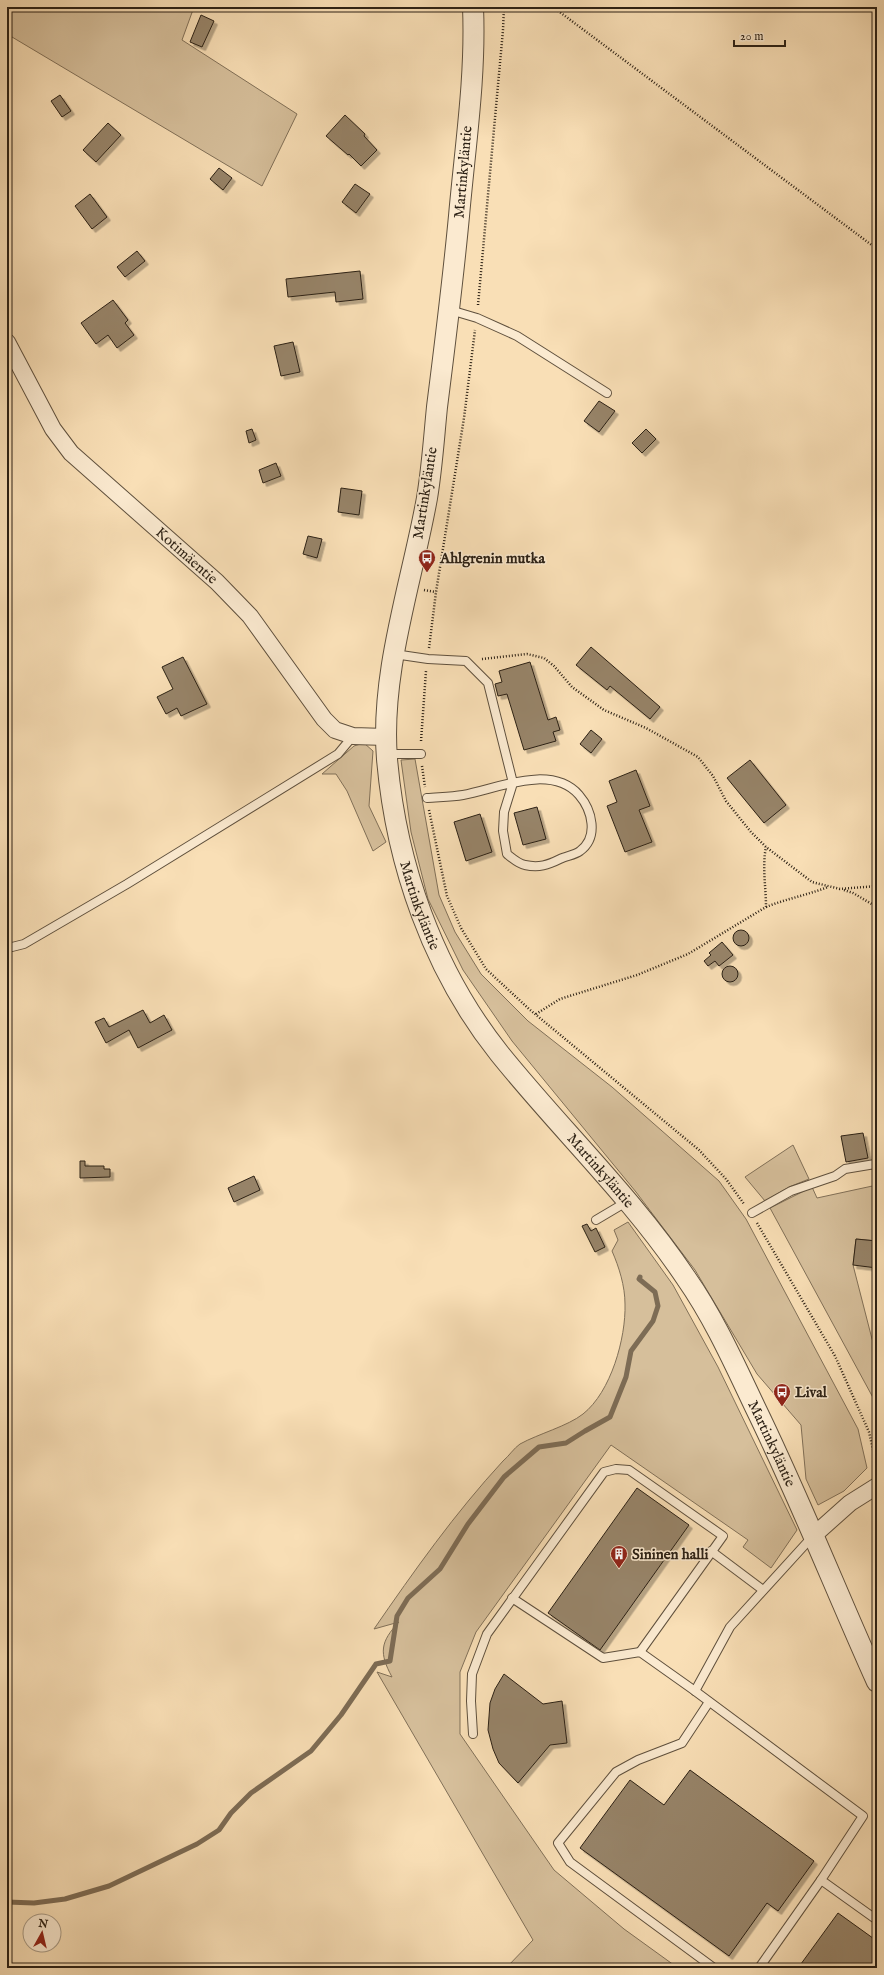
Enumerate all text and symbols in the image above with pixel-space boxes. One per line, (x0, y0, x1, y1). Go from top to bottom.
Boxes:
scale bar (734, 22, 785, 48)
text: 20 m (740, 29, 763, 44)
street label: Martinkyläntie (449, 125, 477, 219)
street label: Martinkyläntie (408, 445, 442, 540)
street label: Kotimäentie (152, 523, 222, 588)
bus stop icon: Ahlgrenin mutka (417, 548, 437, 573)
place label: Ahlgrenin mutka (439, 549, 545, 568)
street label: Martinkyläntie (396, 859, 445, 953)
street label: Martinkyläntie (563, 1129, 639, 1212)
bus stop icon: Lival (772, 1382, 792, 1407)
place label: Lival (795, 1383, 828, 1402)
street label: Martinkyläntie (744, 1397, 800, 1490)
building icon: Sininen halli (609, 1544, 629, 1569)
place label: Sininen halli (632, 1545, 709, 1564)
north arrow (22, 1913, 62, 1953)
text: N (37, 1916, 49, 1932)

